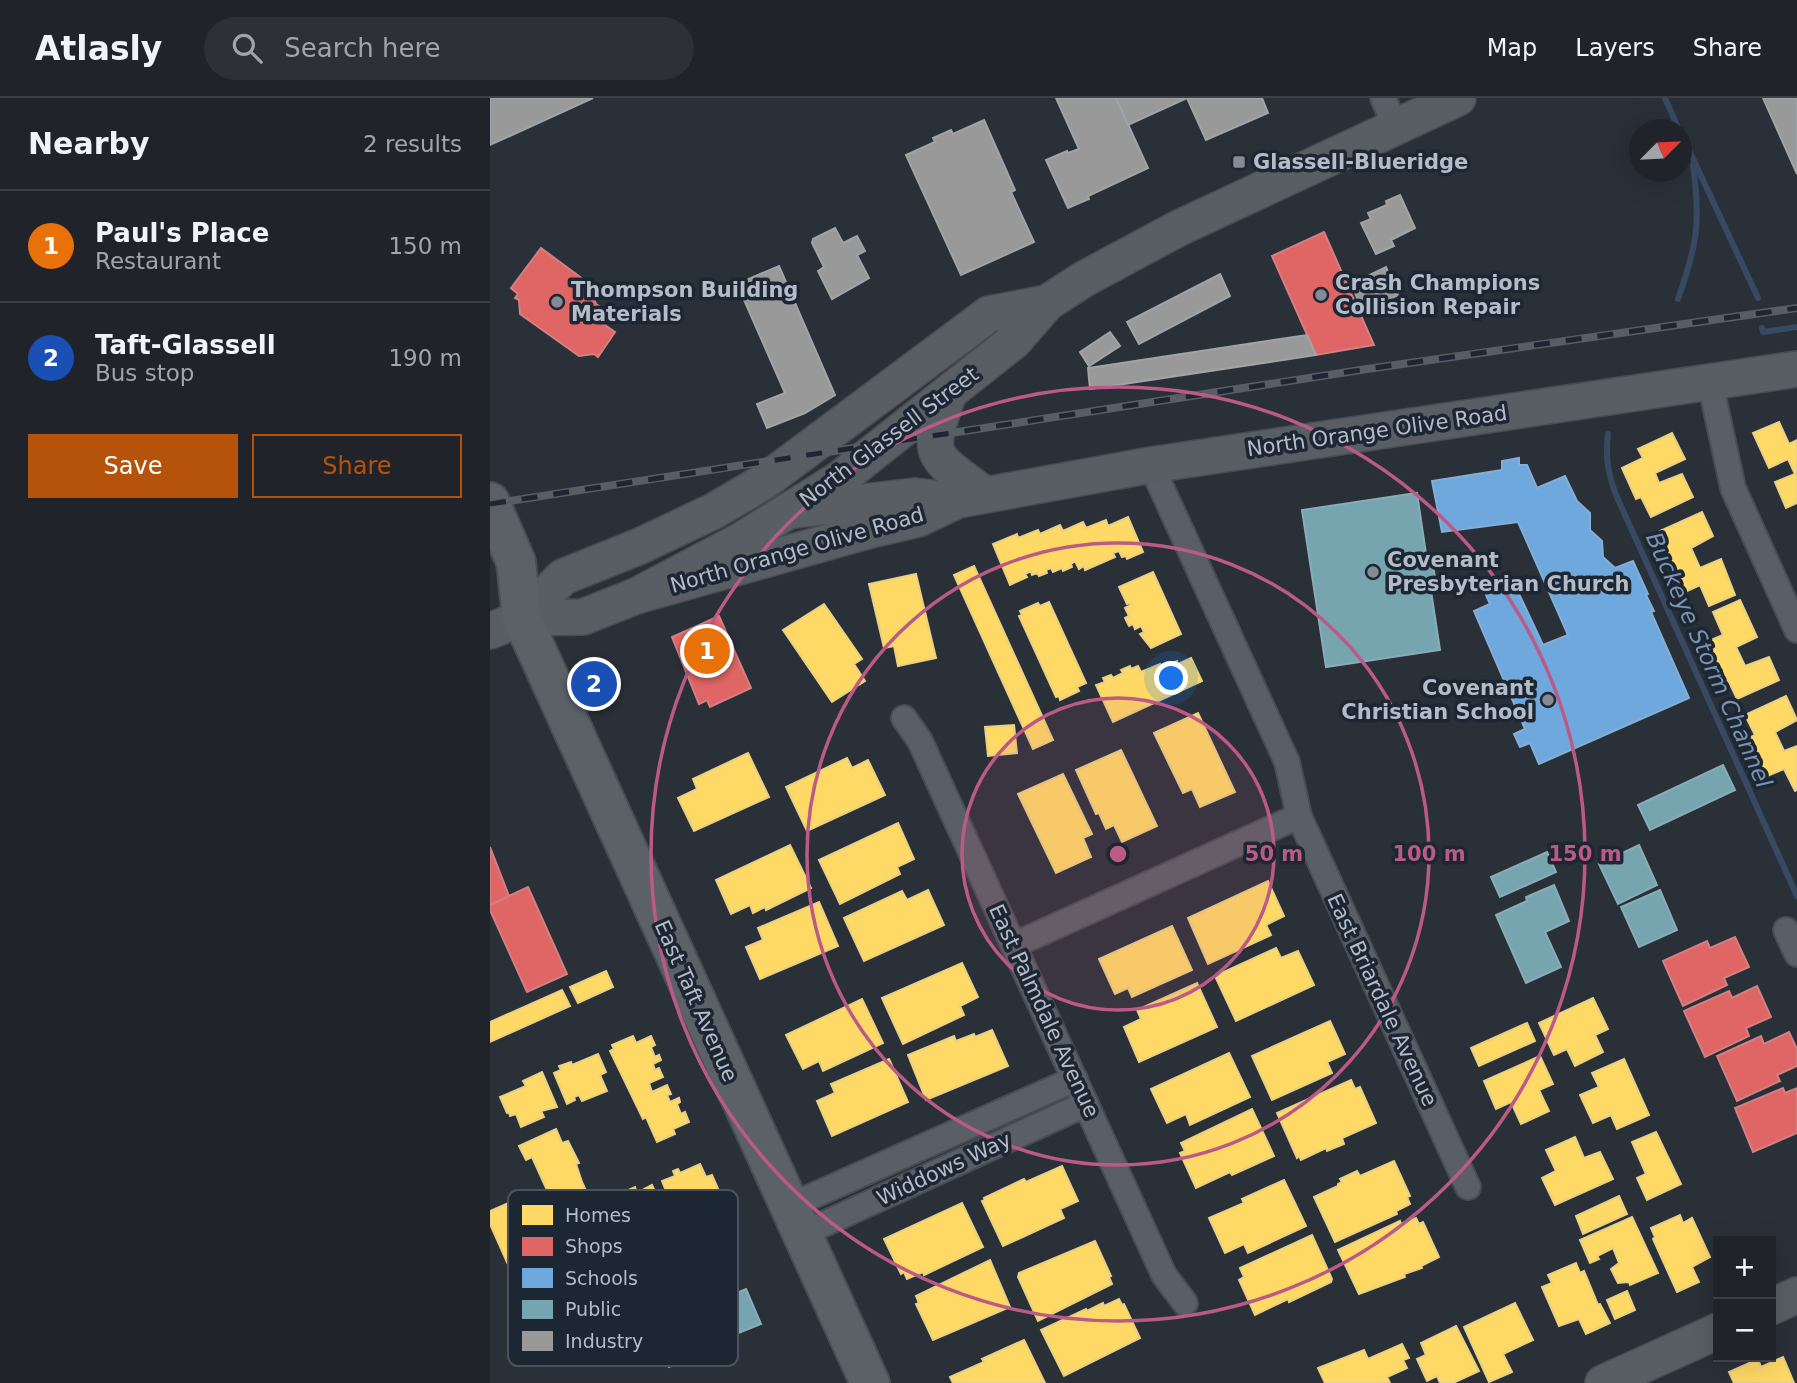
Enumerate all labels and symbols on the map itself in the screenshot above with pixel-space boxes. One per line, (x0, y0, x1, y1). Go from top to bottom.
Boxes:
north arrow (1629, 119, 1692, 182)
place label: Glassell-Blueridge (1253, 150, 1468, 174)
marker: Glassell-Blueridge (1231, 154, 1247, 170)
place label: Crash Champions Collision Repair (1335, 271, 1540, 319)
place label: Thompson Building Materials (571, 278, 798, 326)
marker: Crash Champions Collision Repair (1313, 287, 1329, 303)
marker: Thompson Building Materials (549, 294, 565, 310)
street label: North Glassell Street (795, 362, 983, 512)
street label: North Orange Olive Road (1245, 401, 1509, 461)
street label: North Orange Olive Road (667, 502, 927, 598)
water label: Buckeye Storm Channel (1641, 528, 1777, 792)
place label: Covenant Presbyterian Church (1387, 548, 1630, 596)
marker: Covenant Presbyterian Church (1365, 564, 1381, 580)
pin: 1 (684, 625, 730, 677)
pin: 2 (571, 658, 617, 710)
your location (1154, 661, 1188, 695)
place label: Covenant Christian School (1341, 676, 1534, 724)
marker: Covenant Christian School (1540, 692, 1556, 708)
centre of rings (1106, 842, 1130, 866)
text: 50 m (1245, 842, 1303, 866)
text: 100 m (1392, 842, 1466, 866)
text: 150 m (1548, 842, 1622, 866)
street label: East Briardale Avenue (1322, 890, 1442, 1110)
street label: East Palmdale Avenue (984, 901, 1104, 1121)
street label: East Taft Avenue (650, 917, 742, 1085)
street label: Widdows Way (873, 1127, 1015, 1211)
legend (508, 1190, 738, 1366)
text: Homes (565, 1204, 631, 1226)
text: Shops (565, 1235, 623, 1257)
text: Schools (565, 1267, 638, 1289)
text: Public (565, 1298, 621, 1320)
text: Industry (565, 1330, 643, 1352)

